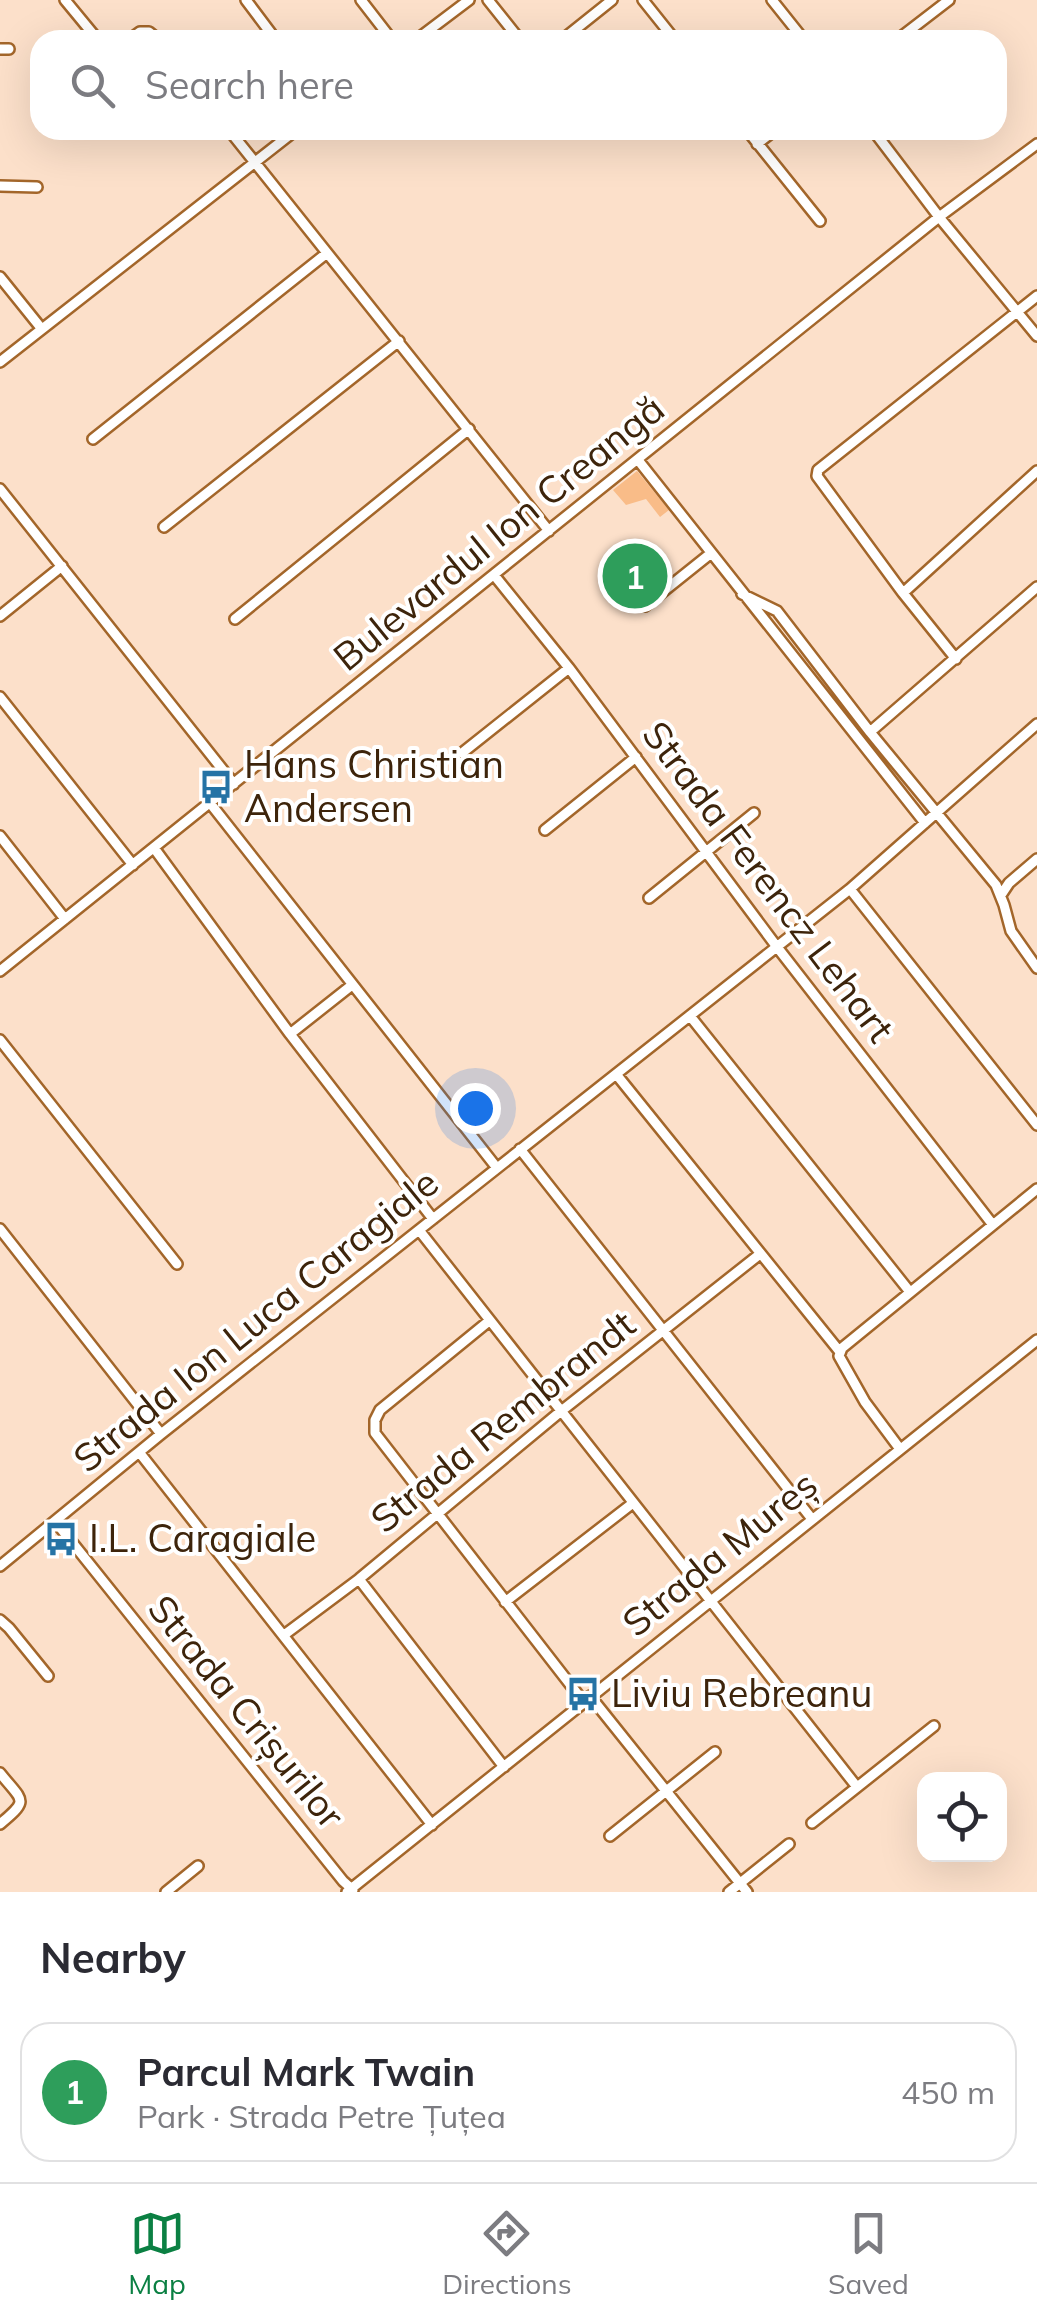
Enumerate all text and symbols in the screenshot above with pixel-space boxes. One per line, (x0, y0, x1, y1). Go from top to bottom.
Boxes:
search box (30, 30, 1007, 140)
icon: search (65, 58, 120, 113)
text: Search here (145, 61, 354, 109)
street label: Bulevardul Ion Creangă (323, 384, 673, 680)
pin: 1 (602, 538, 668, 614)
street label: Strada Ferencz Lehart (632, 711, 905, 1051)
place label: Hans Christian Andersen (244, 740, 504, 832)
bus stop icon: Hans Christian Andersen (197, 768, 235, 806)
your location (450, 1083, 501, 1134)
street label: Strada Ion Luca Caragiale (63, 1158, 447, 1482)
street label: Strada Rembrandt (360, 1300, 644, 1543)
street label: Strada Mureș (612, 1460, 827, 1647)
place label: I.L. Caragiale (89, 1514, 316, 1562)
bus stop icon: I.L. Caragiale (42, 1520, 80, 1558)
street label: Strada Crișurilor (137, 1585, 355, 1838)
place label: Liviu Rebreanu (611, 1669, 872, 1717)
bus stop icon: Liviu Rebreanu (564, 1675, 602, 1713)
map controls (917, 1772, 1007, 1862)
button: locate (917, 1772, 1007, 1862)
text: Nearby (40, 1931, 186, 1984)
text: Parcul Mark Twain (137, 2048, 475, 2096)
text: 1 (65, 2072, 84, 2112)
text: 450 m (901, 2072, 995, 2112)
text: Park · Strada Petre Țuțea (137, 2096, 506, 2136)
tab: Map (128, 2206, 186, 2301)
tab: Directions (442, 2206, 572, 2301)
tab: Saved (828, 2206, 909, 2301)

